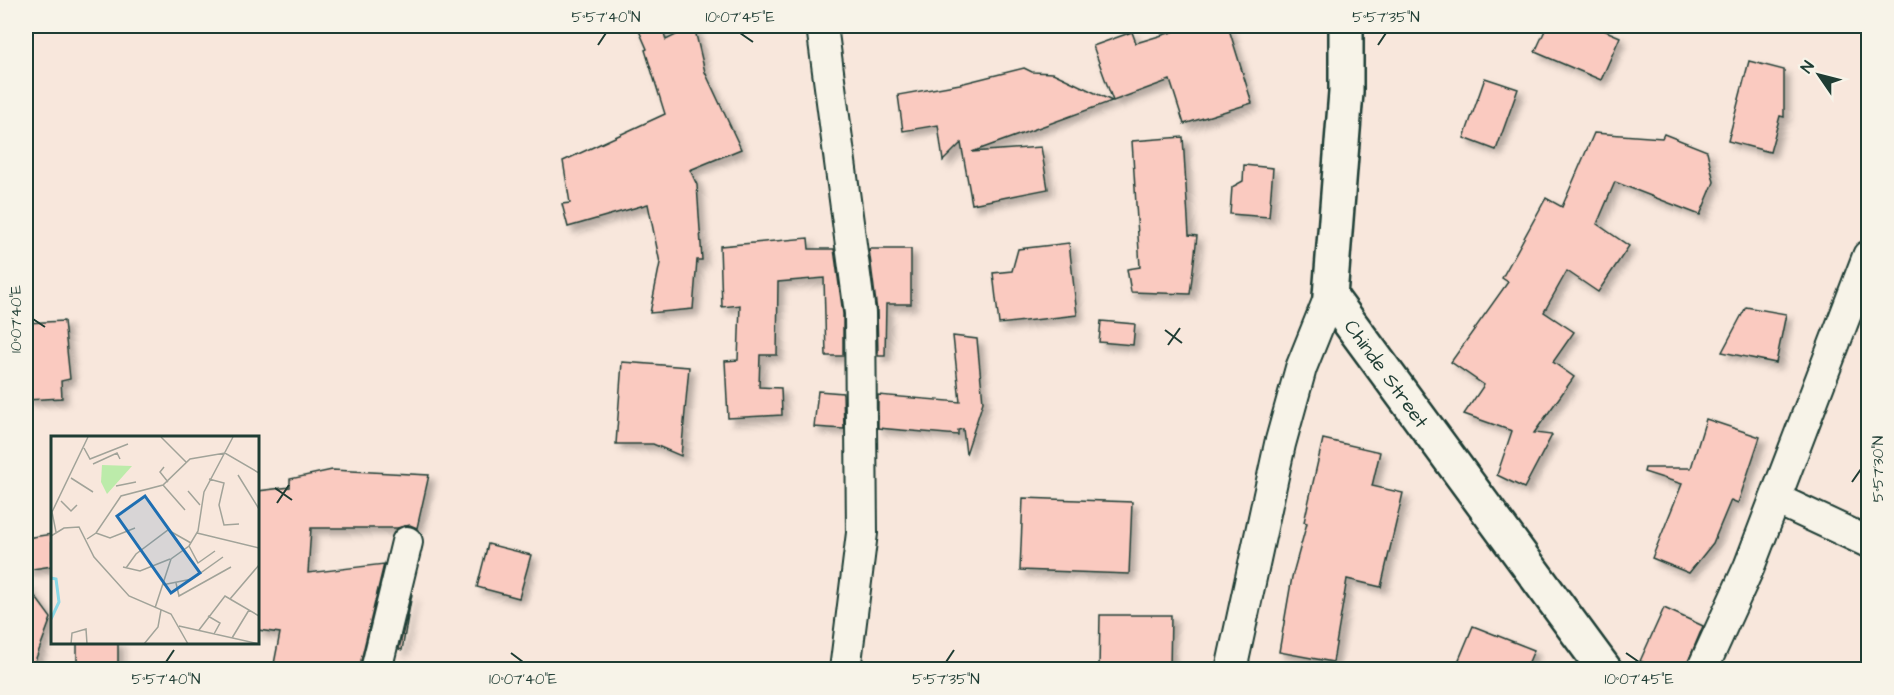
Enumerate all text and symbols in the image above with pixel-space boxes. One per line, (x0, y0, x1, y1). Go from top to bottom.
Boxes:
text: 5°57'40"N (572, 7, 640, 28)
text: 10°07'45"E (705, 7, 775, 28)
text: 5°57'35"N (1352, 7, 1420, 28)
north arrow (1789, 45, 1849, 105)
text: N (1796, 57, 1819, 77)
text: 10°07'40"E (6, 285, 27, 353)
street label: Chinde Street (1337, 314, 1435, 434)
inset map (51, 436, 260, 644)
text: 5°57'30"N (1868, 436, 1889, 502)
text: 5°57'40"N (132, 669, 200, 690)
text: 10°07'40"E (489, 669, 557, 690)
text: 5°57'35"N (912, 669, 980, 690)
text: 10°07'45"E (1604, 669, 1674, 690)

